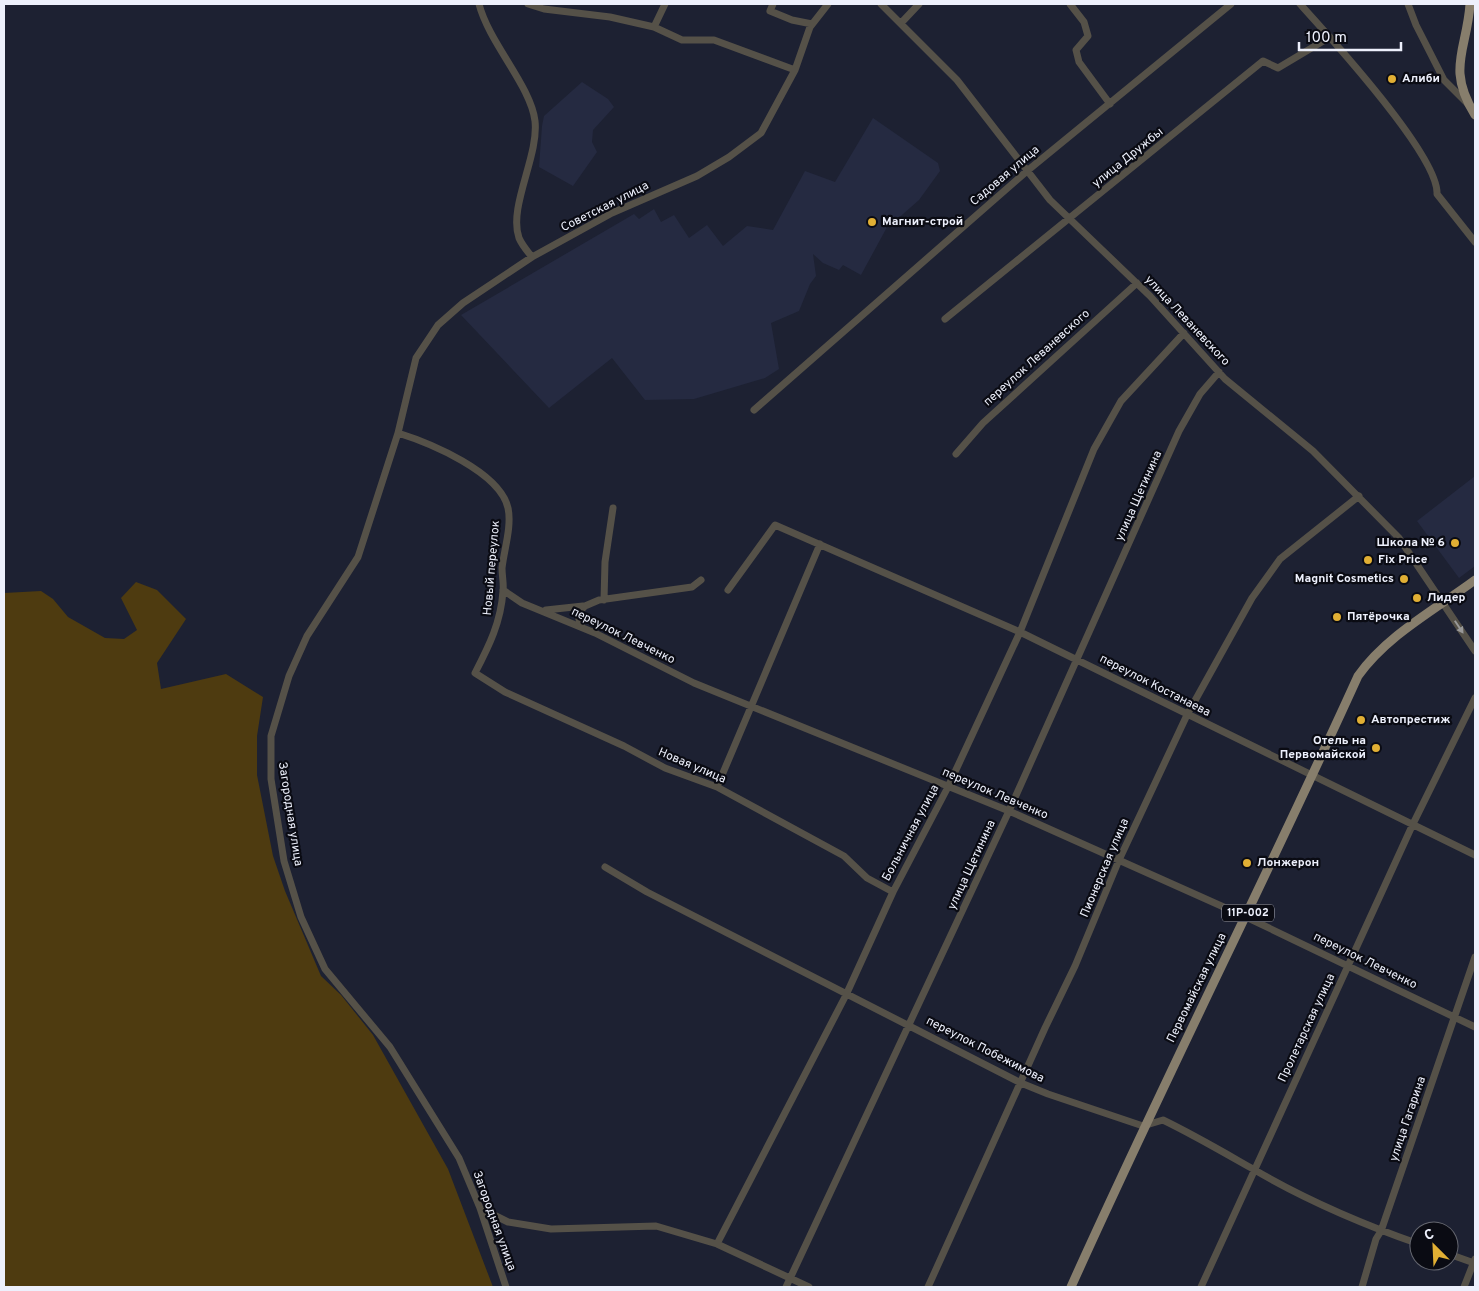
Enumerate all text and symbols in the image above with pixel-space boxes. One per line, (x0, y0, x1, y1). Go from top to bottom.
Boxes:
scale bar (1299, 20, 1402, 52)
text: 100 m (1306, 29, 1347, 48)
place label: Алиби (1402, 71, 1440, 87)
marker: Алиби (1386, 73, 1398, 85)
street label: улица Дружбы (1089, 124, 1167, 192)
street label: Садовая улица (967, 142, 1043, 210)
street label: Советская улица (558, 178, 652, 236)
place label: Магнит-строй (882, 214, 963, 230)
marker: Магнит-строй (866, 216, 878, 228)
street label: улица Леваневского (1141, 272, 1233, 370)
street label: переулок Леваневского (980, 306, 1094, 410)
street label: улица Щетинина (1112, 448, 1166, 544)
street label: Новый переулок (480, 520, 504, 616)
place label: Школа № 6 (1376, 535, 1445, 551)
marker: Школа № 6 (1449, 537, 1461, 549)
place label: Fix Price (1378, 552, 1428, 568)
marker: Fix Price (1362, 554, 1374, 566)
place label: Magnit Cosmetics (1295, 571, 1394, 587)
marker: Magnit Cosmetics (1398, 573, 1410, 585)
place label: Лидер (1427, 590, 1465, 606)
marker: Лидер (1411, 592, 1423, 604)
street label: переулок Левченко (568, 604, 678, 668)
place label: Пятёрочка (1347, 609, 1410, 625)
marker: Пятёрочка (1331, 611, 1343, 623)
one-way arrow (1454, 620, 1464, 634)
street label: переулок Костанаева (1097, 651, 1213, 721)
place label: Автопрестиж (1371, 712, 1450, 728)
marker: Автопрестиж (1355, 714, 1367, 726)
place label: Отель на Первомайской (1280, 733, 1366, 763)
marker: Отель на Первомайской (1370, 742, 1382, 754)
street label: Новая улица (656, 744, 728, 788)
street label: Загородная улица (274, 761, 306, 867)
street label: переулок Левченко (940, 764, 1051, 824)
street label: Больничная улица (879, 782, 943, 884)
street label: Пионерская улица (1077, 816, 1133, 920)
street label: улица Щетинина (944, 818, 1000, 912)
place label: Лонжерон (1257, 855, 1319, 871)
marker: Лонжерон (1241, 857, 1253, 869)
road number: 11Р-002 (1222, 904, 1274, 921)
street label: переулок Левченко (1310, 929, 1420, 993)
street label: Первомайская улица (1163, 931, 1231, 1045)
street label: Пролетарская улица (1275, 971, 1339, 1085)
street label: переулок Побежимова (923, 1013, 1047, 1087)
street label: улица Гагарина (1386, 1074, 1430, 1164)
street label: Загородная улица (468, 1169, 520, 1273)
north arrow (1409, 1221, 1459, 1271)
text: С (1422, 1226, 1437, 1245)

